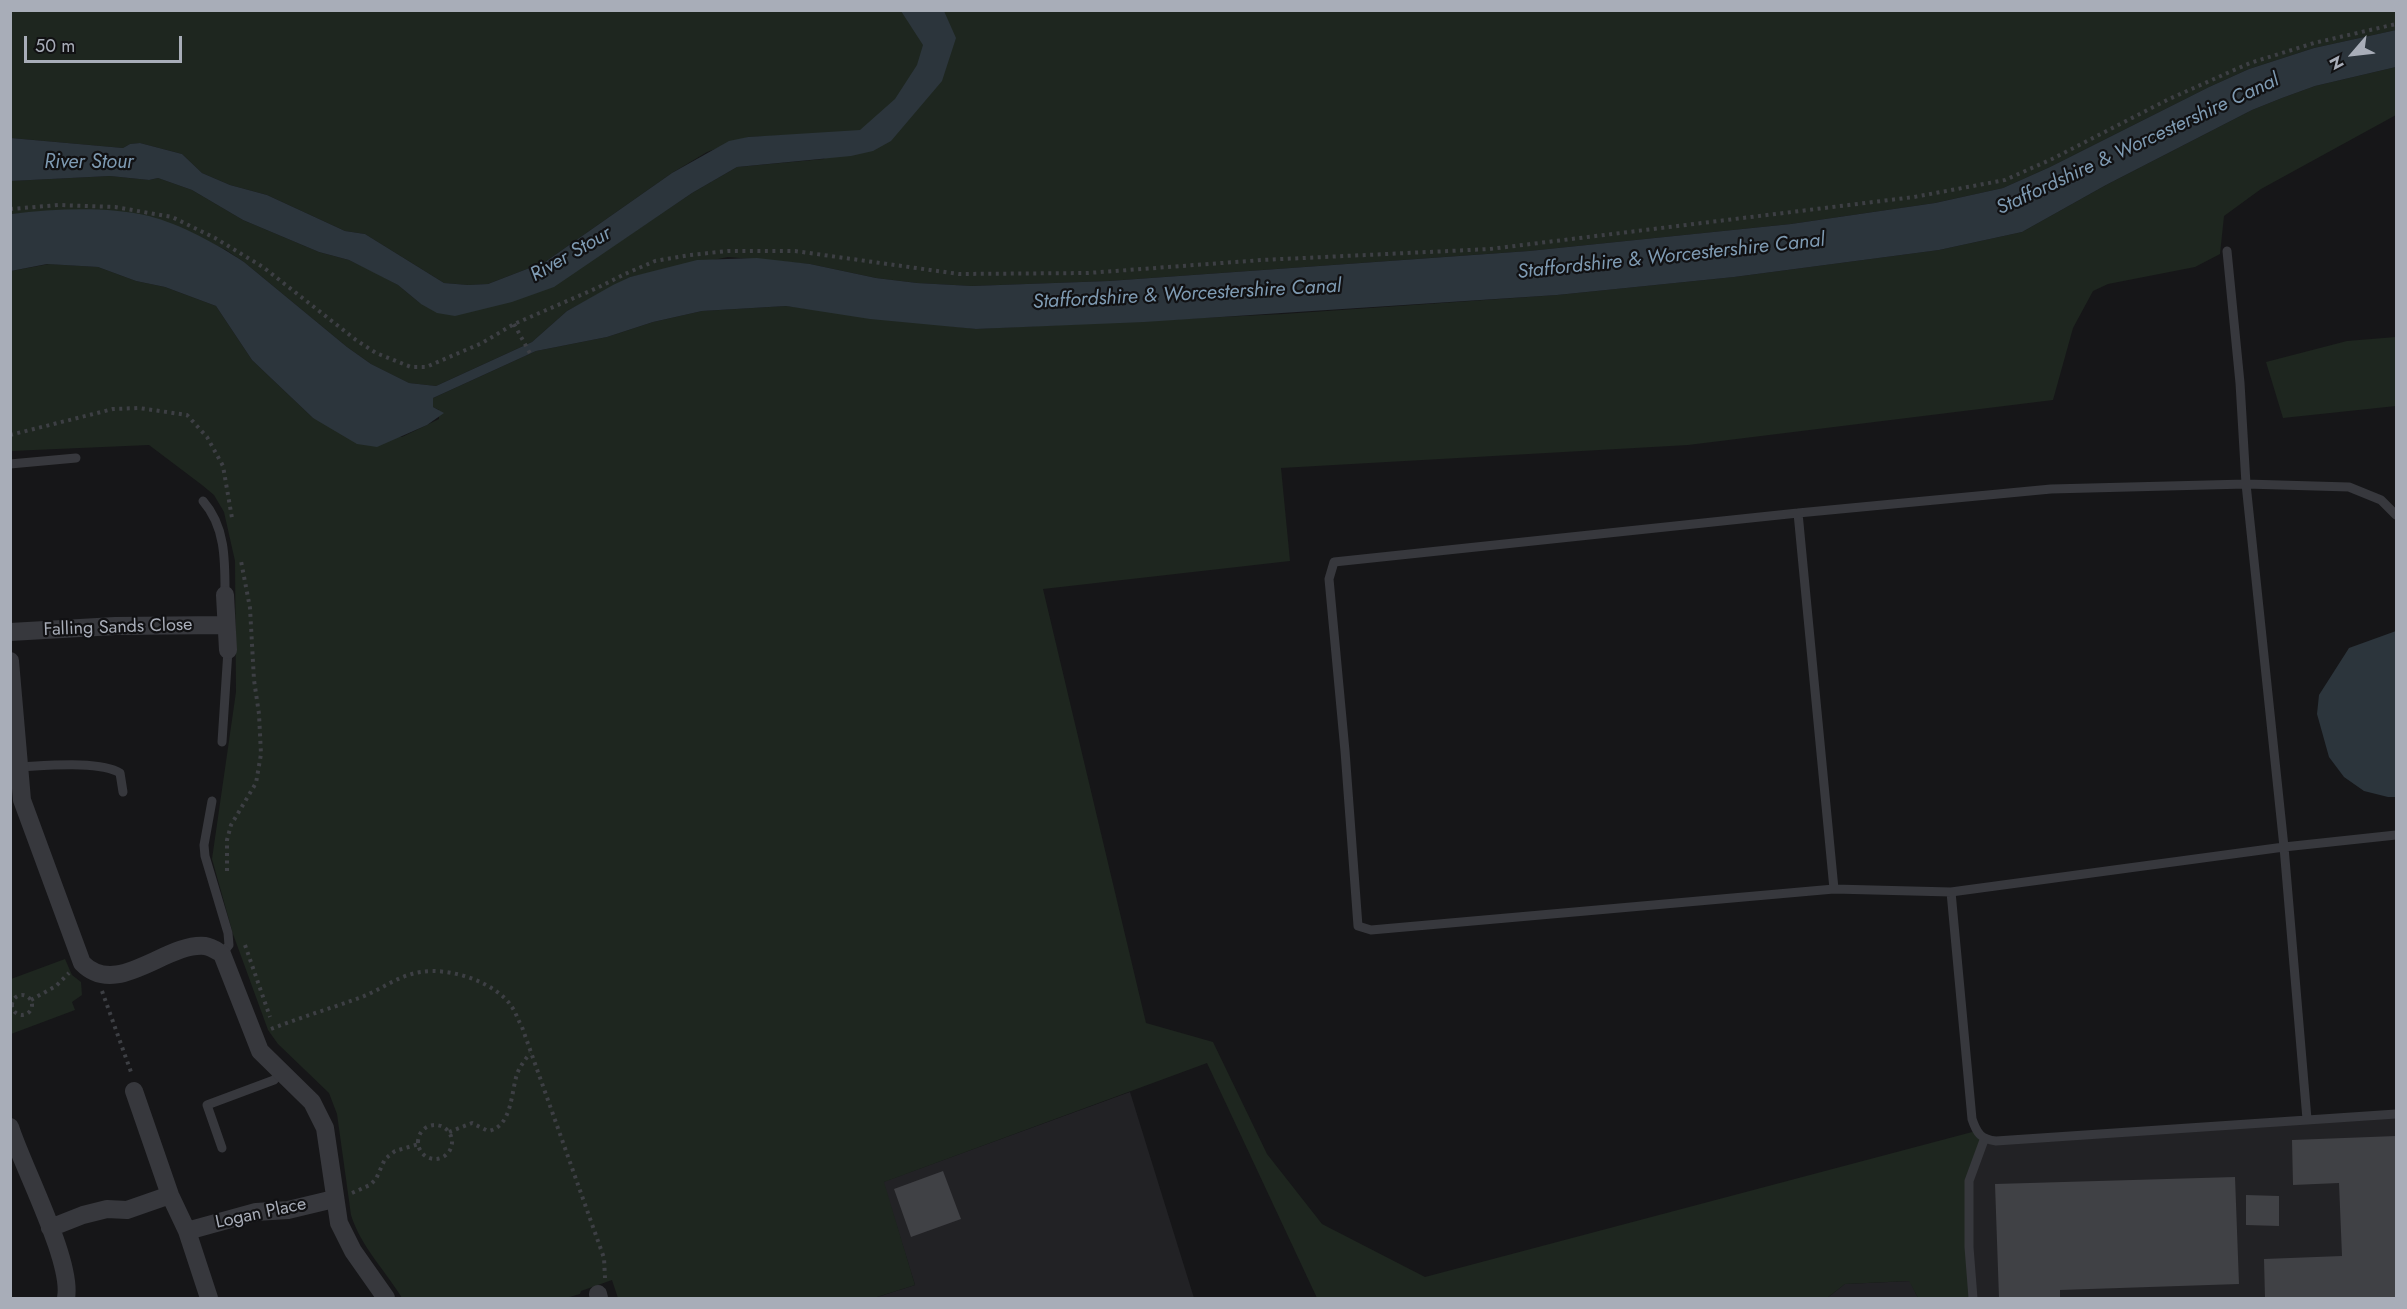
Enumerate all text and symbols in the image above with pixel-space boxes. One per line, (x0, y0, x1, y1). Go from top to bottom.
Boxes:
scale bar (27, 24, 184, 62)
north arrow (2323, 24, 2383, 84)
text: 50 m (35, 33, 75, 59)
text: N (2324, 52, 2350, 74)
water label: Staffordshire & Worcestershire Canal (1993, 69, 2283, 221)
water label: River Stour (44, 151, 134, 175)
water label: River Stour (526, 222, 616, 288)
water label: Staffordshire & Worcestershire Canal (1516, 229, 1826, 285)
water label: Staffordshire & Worcestershire Canal (1032, 275, 1342, 315)
street label: Falling Sands Close (43, 615, 193, 641)
street label: Logan Place (214, 1194, 308, 1234)

